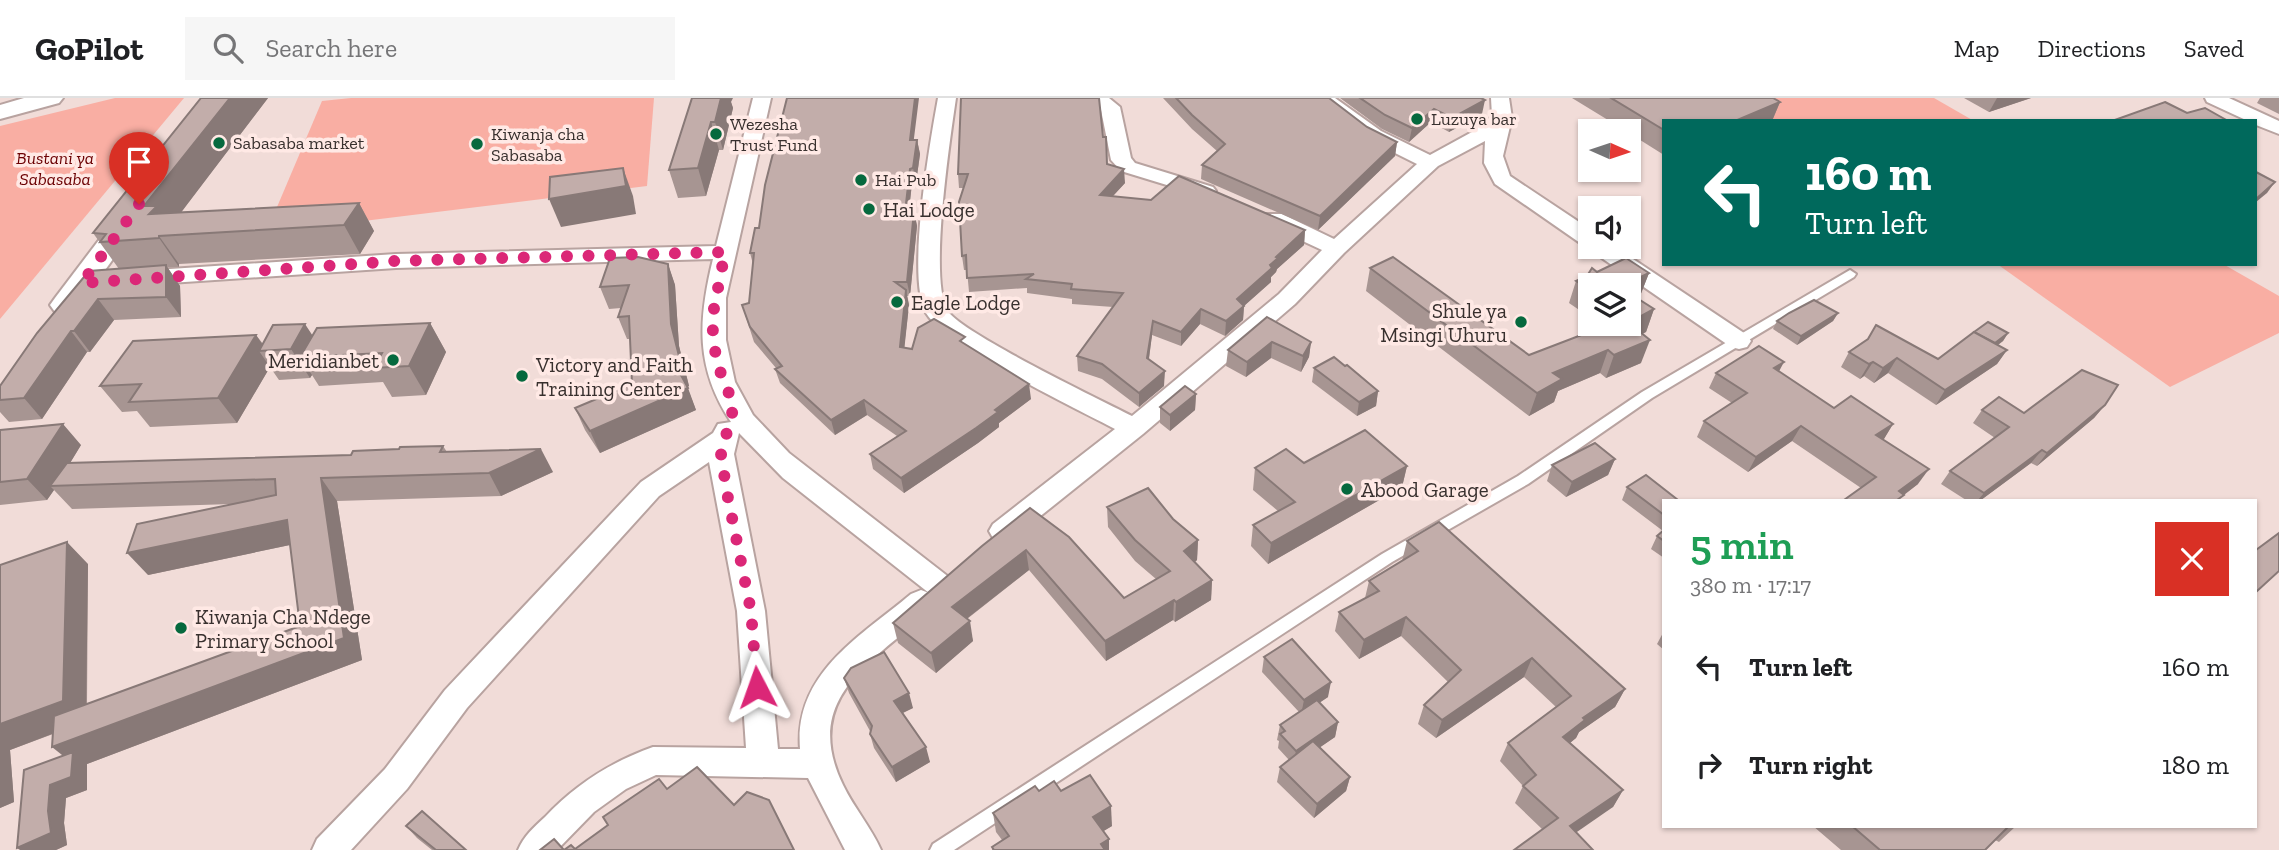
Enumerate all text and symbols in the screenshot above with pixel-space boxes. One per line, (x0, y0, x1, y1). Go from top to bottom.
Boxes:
search box (185, 17, 675, 80)
text: GoPilot (35, 29, 143, 68)
icon: search (209, 29, 247, 67)
text: Search here (265, 32, 397, 64)
text: Map (1954, 34, 2000, 63)
text: Directions (2038, 34, 2146, 63)
text: Saved (2184, 34, 2244, 63)
place label: Luzuya bar (1431, 108, 1517, 130)
marker: Luzuya bar (1409, 111, 1425, 127)
place label: Wezesha Trust Fund (730, 113, 818, 156)
north arrow (1578, 119, 1642, 182)
map controls (1578, 119, 1641, 336)
place label: Kiwanja cha Sabasaba (491, 123, 585, 166)
marker: Wezesha Trust Fund (708, 126, 724, 142)
pin (109, 132, 169, 204)
place label: Sabasaba market (233, 132, 365, 154)
marker: Sabasaba market (211, 135, 227, 151)
marker: Kiwanja cha Sabasaba (469, 136, 485, 152)
icon: arrive (120, 143, 158, 181)
text: 160 m (1805, 144, 1931, 203)
park label: Bustani ya Sabasaba (16, 147, 94, 190)
icon: left (1690, 147, 1781, 238)
place label: Hai Pub (875, 169, 936, 191)
marker: Hai Pub (853, 172, 869, 188)
button: sound (1578, 196, 1641, 259)
place label: Hai Lodge (883, 197, 975, 222)
marker: Hai Lodge (861, 201, 877, 217)
text: Turn left (1805, 204, 1927, 242)
button: layers (1578, 273, 1641, 336)
place label: Eagle Lodge (911, 290, 1020, 315)
marker: Eagle Lodge (889, 294, 905, 310)
place label: Shule ya Msingi Uhuru (1380, 298, 1507, 347)
marker: Shule ya Msingi Uhuru (1513, 314, 1529, 330)
place label: Meridianbet (268, 348, 379, 373)
marker: Meridianbet (385, 352, 401, 368)
place label: Victory and Faith Training Center (535, 352, 693, 401)
marker: Victory and Faith Training Center (514, 368, 530, 384)
place label: Abood Garage (1361, 477, 1489, 502)
marker: Abood Garage (1339, 481, 1355, 497)
text: 5 min (1690, 519, 1794, 570)
button: close (2155, 522, 2229, 596)
text: 380 m · 17:17 (1690, 571, 1811, 599)
place label: Kiwanja Cha Ndege Primary School (195, 604, 371, 653)
marker: Kiwanja Cha Ndege Primary School (173, 620, 189, 636)
icon: left (1690, 648, 1728, 686)
position arrow (720, 650, 794, 724)
text: Turn left (1749, 651, 1852, 683)
text: 160 m (2162, 651, 2229, 683)
icon: right (1690, 746, 1728, 784)
text: Turn right (1749, 749, 1872, 781)
text: 180 m (2162, 749, 2229, 781)

